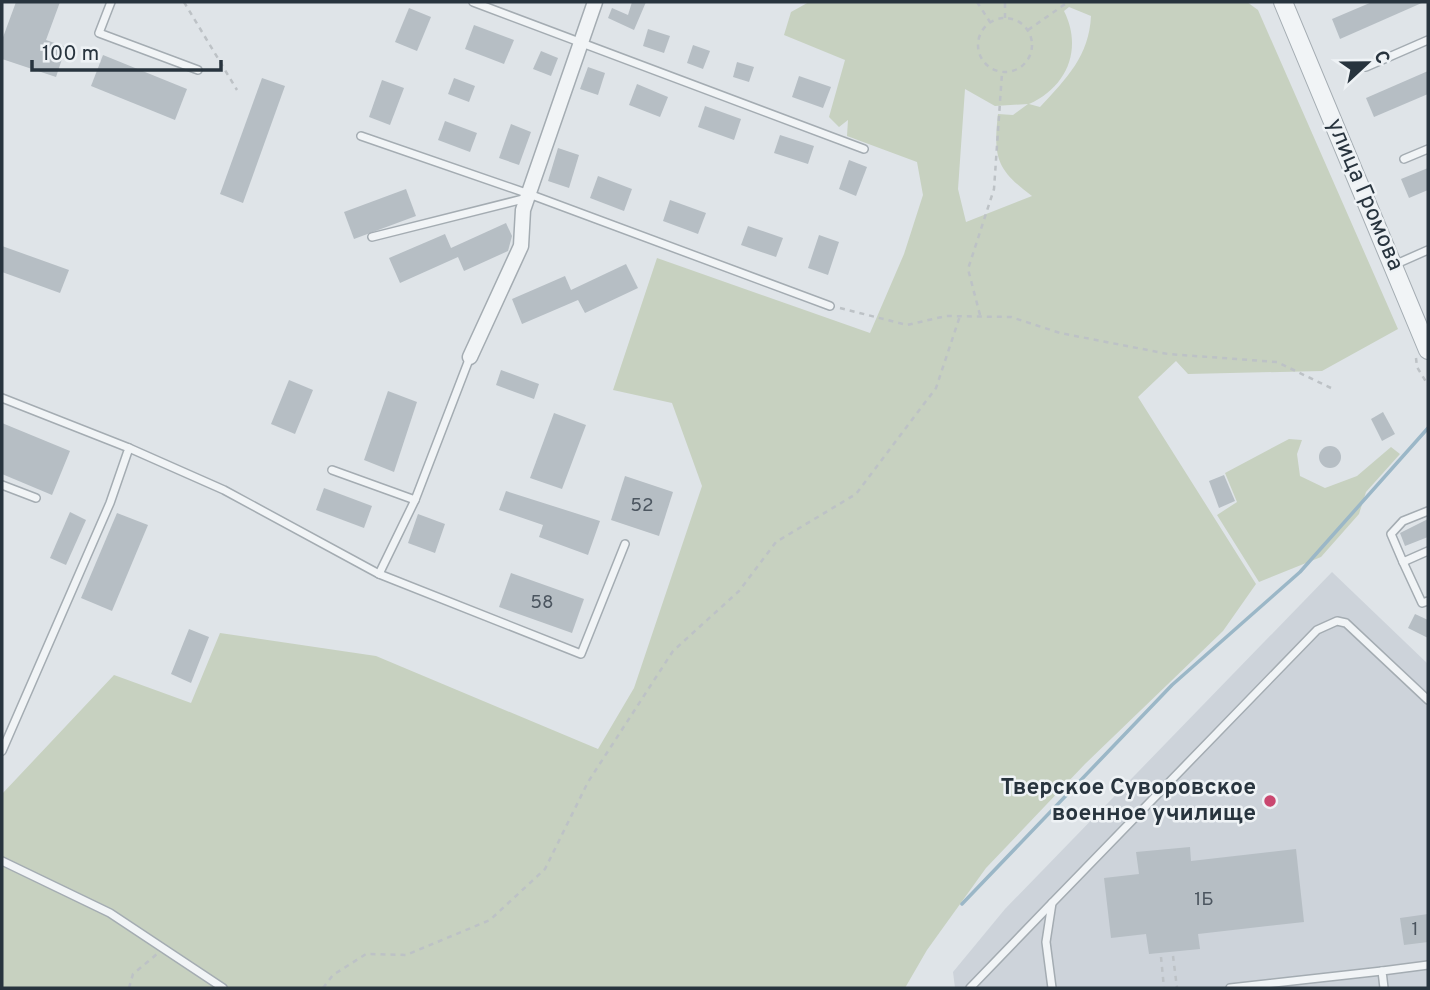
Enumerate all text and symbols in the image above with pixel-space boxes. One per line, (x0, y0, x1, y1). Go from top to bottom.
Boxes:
scale bar (32, 28, 220, 72)
north arrow (1332, 28, 1402, 98)
text: 100 m (42, 41, 99, 68)
text: С (1368, 47, 1394, 68)
street label: улица Громова (1319, 115, 1409, 275)
house number: 52 (630, 494, 654, 518)
house number: 58 (530, 591, 554, 615)
place label: Тверское Суворовское военное училище (1001, 774, 1256, 829)
marker: Тверское Суворовское военное училище (1262, 793, 1278, 809)
house number: 1Б (1194, 888, 1214, 912)
house number: 1 (1411, 918, 1419, 942)

